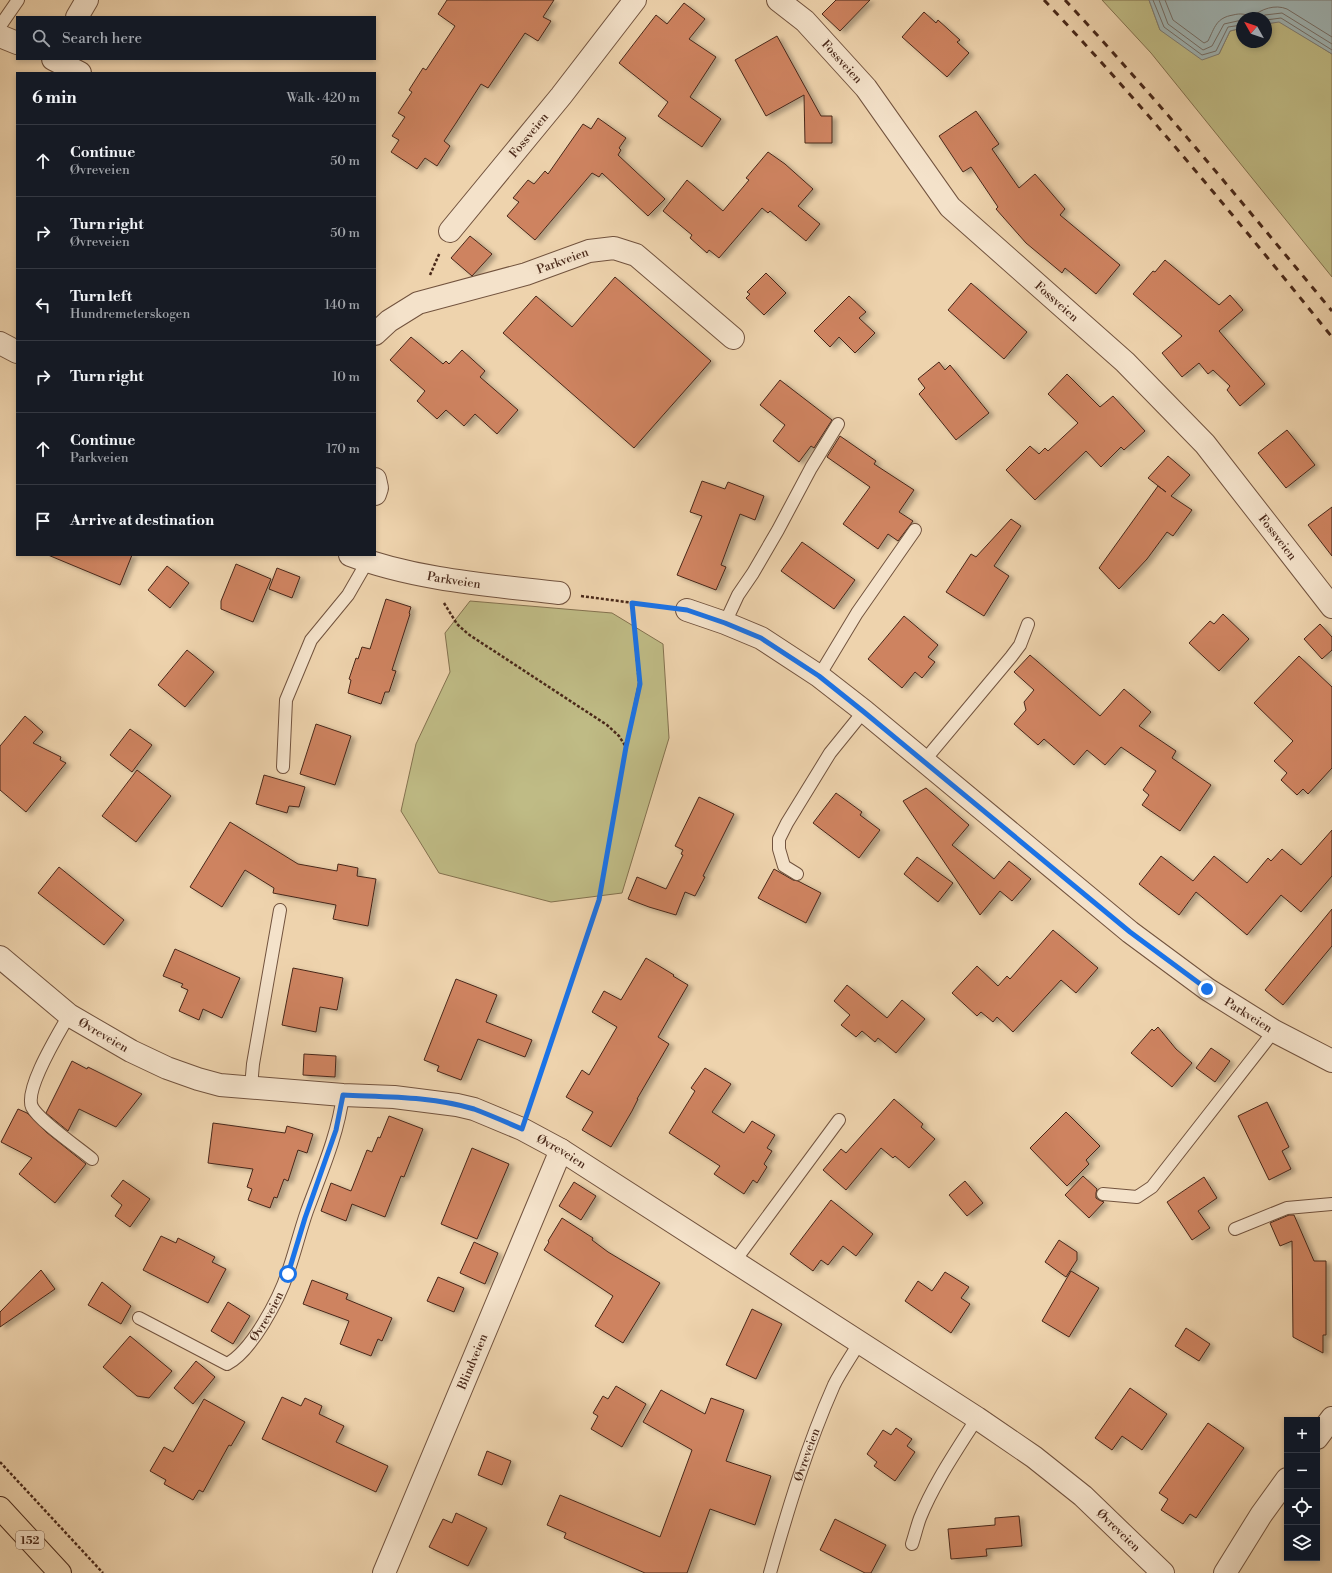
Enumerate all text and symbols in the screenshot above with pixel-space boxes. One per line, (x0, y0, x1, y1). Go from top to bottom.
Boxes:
north arrow (1236, 12, 1272, 48)
search box (16, 16, 376, 60)
icon: search (30, 27, 52, 49)
text: Search here (62, 29, 142, 48)
street label: Fossveien (818, 37, 865, 87)
text: 6 min (32, 87, 77, 109)
text: Walk · 420 m (286, 90, 360, 106)
street label: Fossveien (506, 110, 552, 161)
text: Continue (70, 143, 135, 162)
icon: ahead (32, 150, 54, 172)
text: 50 m (330, 153, 360, 169)
text: Øvreveien (70, 162, 130, 178)
text: Turn right (70, 215, 144, 234)
icon: right (32, 222, 54, 244)
text: 50 m (330, 225, 360, 241)
text: Øvreveien (70, 234, 130, 250)
street label: Parkveien (535, 245, 591, 277)
street label: Fossveien (1031, 278, 1081, 325)
text: Turn left (70, 287, 132, 306)
icon: left (32, 294, 54, 316)
text: 140 m (324, 297, 360, 313)
text: Hundremeterskogen (70, 306, 190, 322)
icon: right (32, 366, 54, 388)
text: Turn right (70, 367, 144, 386)
text: 10 m (332, 369, 360, 385)
text: Continue (70, 431, 135, 450)
icon: ahead (32, 438, 54, 460)
text: 170 m (326, 441, 360, 457)
text: Parkveien (70, 450, 128, 466)
icon: arrive (32, 510, 54, 532)
text: Arrive at destination (70, 511, 214, 530)
street label: Fossveien (1255, 512, 1300, 563)
street label: Parkveien (426, 569, 481, 592)
route end (1198, 980, 1216, 998)
street label: Parkveien (1221, 995, 1275, 1036)
street label: Øvreveien (76, 1015, 131, 1056)
street label: Øvreveien (534, 1131, 589, 1172)
route start (279, 1265, 297, 1283)
street label: Øvreveien (247, 1289, 287, 1345)
street label: Blindveien (454, 1332, 491, 1393)
map controls (1284, 1417, 1320, 1561)
button: + (1284, 1417, 1320, 1453)
street label: Øvreveien (791, 1426, 824, 1483)
button: − (1284, 1453, 1320, 1489)
button: locate (1284, 1489, 1320, 1525)
street label: Øvreveien (1093, 1506, 1143, 1555)
button: layers (1284, 1525, 1320, 1561)
road number: 152 (16, 1531, 44, 1549)

